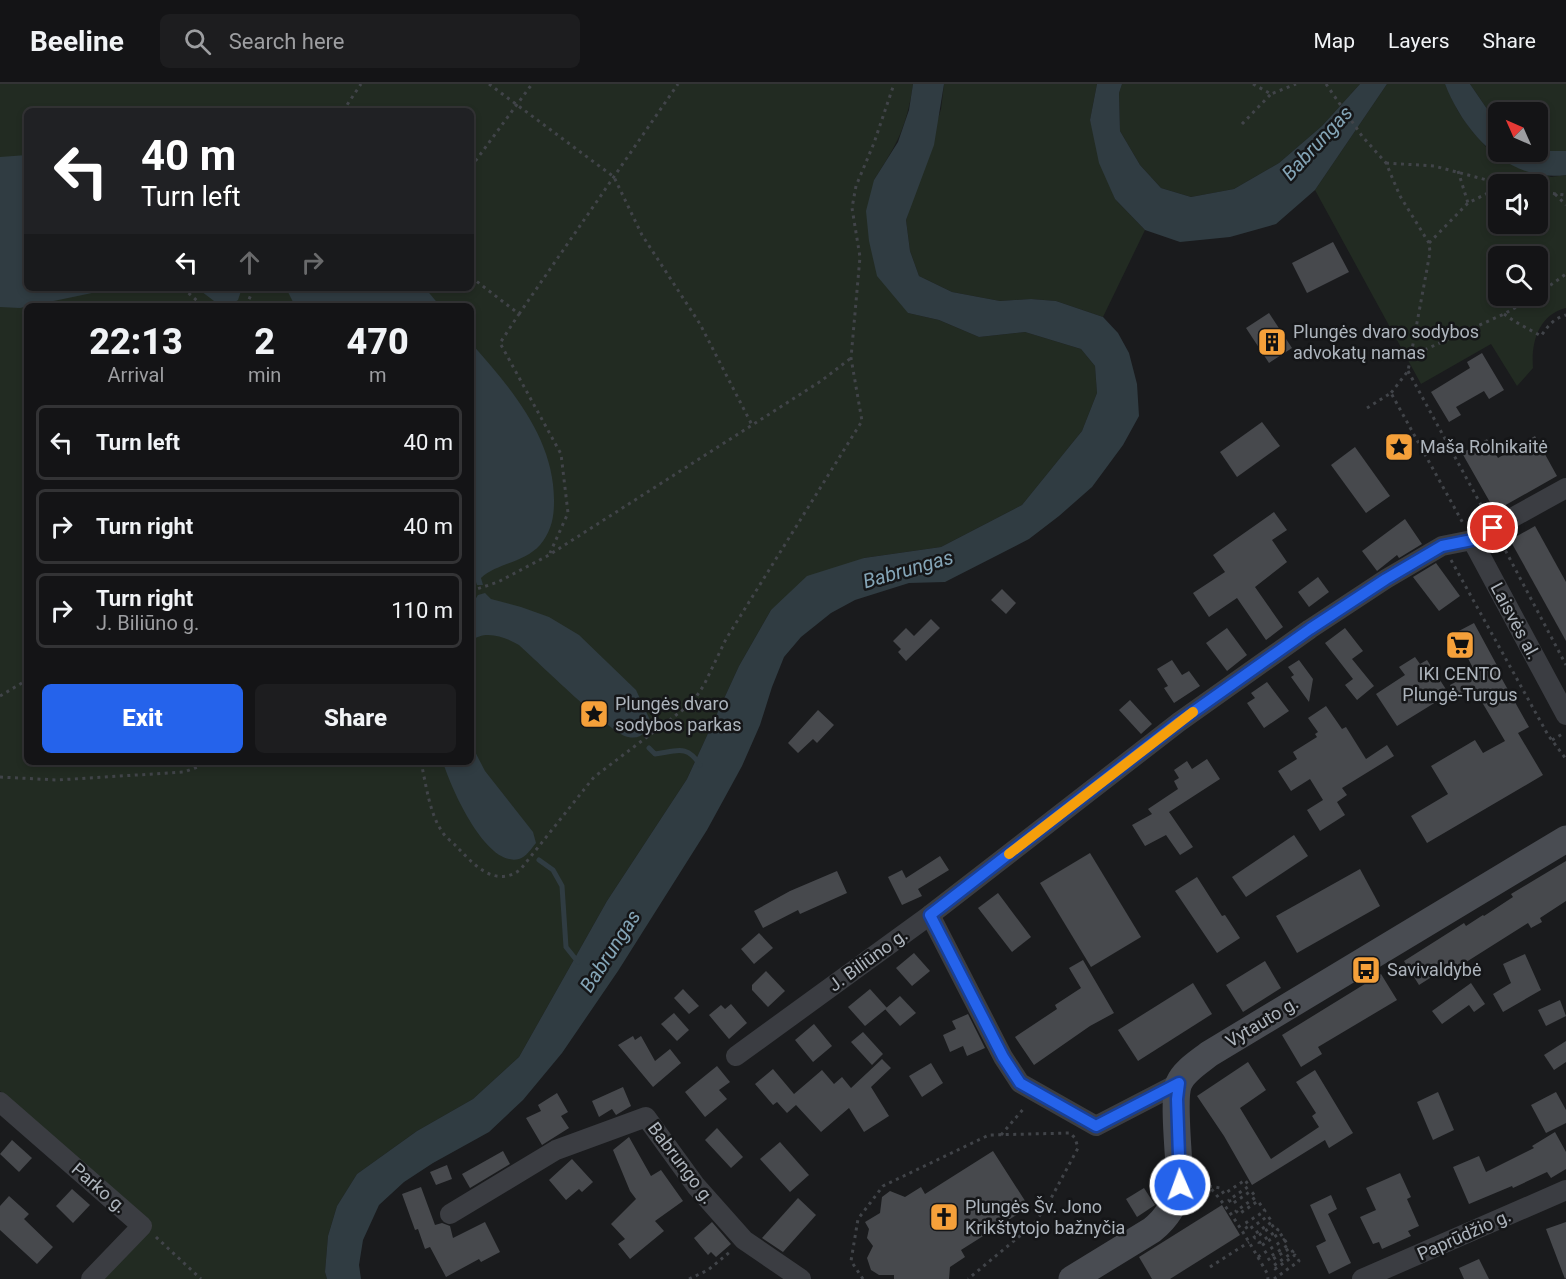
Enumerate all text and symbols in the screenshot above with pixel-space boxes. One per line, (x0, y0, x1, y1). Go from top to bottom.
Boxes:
search box (160, 14, 580, 68)
text: Beeline (30, 25, 124, 58)
icon: search (181, 25, 214, 58)
text: Search here (229, 29, 345, 54)
text: Map (1313, 29, 1355, 53)
text: Layers (1388, 29, 1449, 53)
text: Share (1482, 29, 1536, 53)
water label: Babrungas (1277, 101, 1357, 185)
north arrow (1488, 102, 1548, 162)
map controls (1488, 102, 1548, 306)
text: 40 m (141, 131, 236, 180)
icon: left (42, 132, 120, 210)
button: sound (1488, 174, 1548, 234)
text: Turn left (141, 181, 241, 213)
icon: left (170, 246, 203, 279)
icon: ahead (233, 246, 266, 279)
icon: right (296, 246, 329, 279)
button: search (1488, 246, 1548, 306)
text: 22:13 (89, 321, 183, 363)
text: 2 (254, 321, 275, 363)
text: 470 (347, 321, 409, 363)
place label: Plungės dvaro sodybos advokatų namas (1293, 321, 1479, 363)
building icon: Plungės dvaro sodybos advokatų namas (1256, 326, 1288, 358)
text: Arrival (108, 363, 164, 387)
text: min (248, 363, 281, 387)
text: m (369, 363, 386, 387)
icon: left (45, 426, 78, 459)
text: Turn left (96, 430, 180, 455)
text: 40 m (404, 430, 453, 455)
place icon: Maša Rolnikaitė (1383, 431, 1415, 463)
place label: Maša Rolnikaitė (1420, 436, 1548, 457)
pin (1467, 502, 1518, 553)
icon: right (45, 510, 78, 543)
icon: arrive (1476, 511, 1509, 544)
text: Turn right (96, 514, 193, 539)
text: 40 m (404, 514, 453, 539)
water label: Babrungas (860, 545, 956, 593)
street label: Laisvės al. (1486, 579, 1544, 663)
text: Turn right (96, 586, 193, 611)
icon: right (45, 594, 78, 627)
text: 110 m (391, 598, 453, 623)
text: J. Biliūno g. (96, 611, 199, 635)
supermarket icon: IKI CENTO Plungė-Turgus (1444, 629, 1476, 661)
place label: IKI CENTO Plungė-Turgus (1402, 663, 1518, 705)
button: Exit (42, 684, 243, 753)
button: Share (255, 684, 456, 753)
place label: Plungės dvaro sodybos parkas (615, 693, 742, 735)
place icon: Plungės dvaro sodybos parkas (578, 698, 610, 730)
water label: Babrungas (575, 905, 645, 997)
street label: J. Biliūno g. (824, 924, 911, 995)
bus stop icon: Savivaldybė (1350, 954, 1382, 986)
place label: Savivaldybė (1387, 959, 1482, 980)
street label: Vytauto g. (1222, 992, 1302, 1051)
street label: Babrungo g. (644, 1118, 719, 1208)
position arrow (1148, 1153, 1212, 1217)
street label: Parko g. (68, 1158, 131, 1217)
place label: Plungės Šv. Jono Krikštytojo bažnyčia (965, 1196, 1125, 1238)
church icon: Plungės Šv. Jono Krikštytojo bažnyčia (928, 1201, 960, 1233)
street label: Paprūdžio g. (1414, 1205, 1514, 1265)

